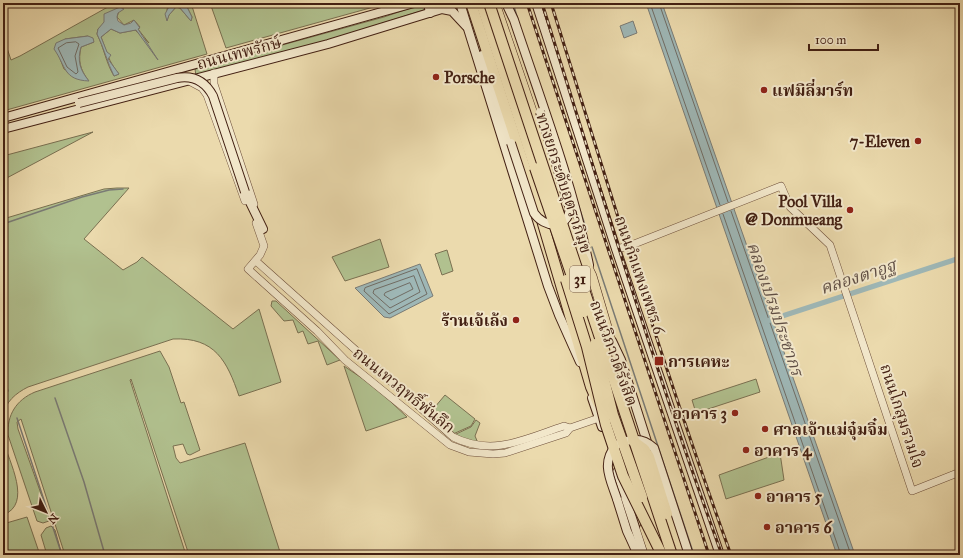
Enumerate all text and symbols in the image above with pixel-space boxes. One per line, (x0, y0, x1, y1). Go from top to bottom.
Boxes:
scale bar (809, 26, 878, 52)
street label: ถนนเทพรักษ์ (194, 33, 284, 73)
text: 100 m (815, 33, 846, 47)
place label: Porsche (444, 68, 495, 87)
marker: Porsche (431, 72, 441, 82)
place label: แฟมิลี่มาร์ท (772, 79, 853, 100)
marker: แฟมิลี่มาร์ท (759, 85, 769, 95)
street label: ทางยกระดับอุตราภิมุข (530, 110, 596, 256)
place label: 7-Eleven (850, 132, 910, 151)
marker: 7-Eleven (913, 136, 923, 146)
place label: Pool Villa @ Donmueang (745, 192, 843, 230)
marker: Pool Villa @ Donmueang (845, 205, 855, 215)
street label: ถนนกำแพงเพชร 6 (611, 213, 669, 338)
water label: คลองเปรมประชากร (742, 239, 808, 380)
water label: คลองตาอูฐ (818, 254, 901, 299)
road number: 31 (570, 266, 590, 292)
street label: ถนนวิภาวดีรังสิต (586, 298, 642, 408)
place label: ร้านเจ้เล้ง (441, 311, 508, 330)
marker: ร้านเจ้เล้ง (511, 315, 521, 325)
street label: ถนนเทวฤทธิ์พันลึก (349, 342, 460, 437)
place label: การเคหะ (668, 352, 730, 371)
marker: การเคหะ (653, 355, 665, 367)
street label: ถนนโกสุมรวมใจ (874, 361, 929, 471)
place label: อาคาร 3 (672, 404, 727, 424)
marker: อาคาร 3 (730, 408, 740, 418)
place label: ศาลเจ้าแม่จุ๋มจิ๋ม (773, 418, 888, 441)
marker: ศาลเจ้าแม่จุ๋มจิ๋ม (760, 424, 770, 434)
place label: อาคาร 4 (754, 441, 812, 461)
marker: อาคาร 4 (741, 445, 751, 455)
place label: อาคาร 5 (766, 487, 822, 506)
marker: อาคาร 5 (753, 491, 763, 501)
north arrow (26, 492, 66, 532)
text: N (45, 511, 61, 527)
place label: อาคาร 6 (775, 518, 832, 537)
marker: อาคาร 6 (762, 522, 772, 532)

